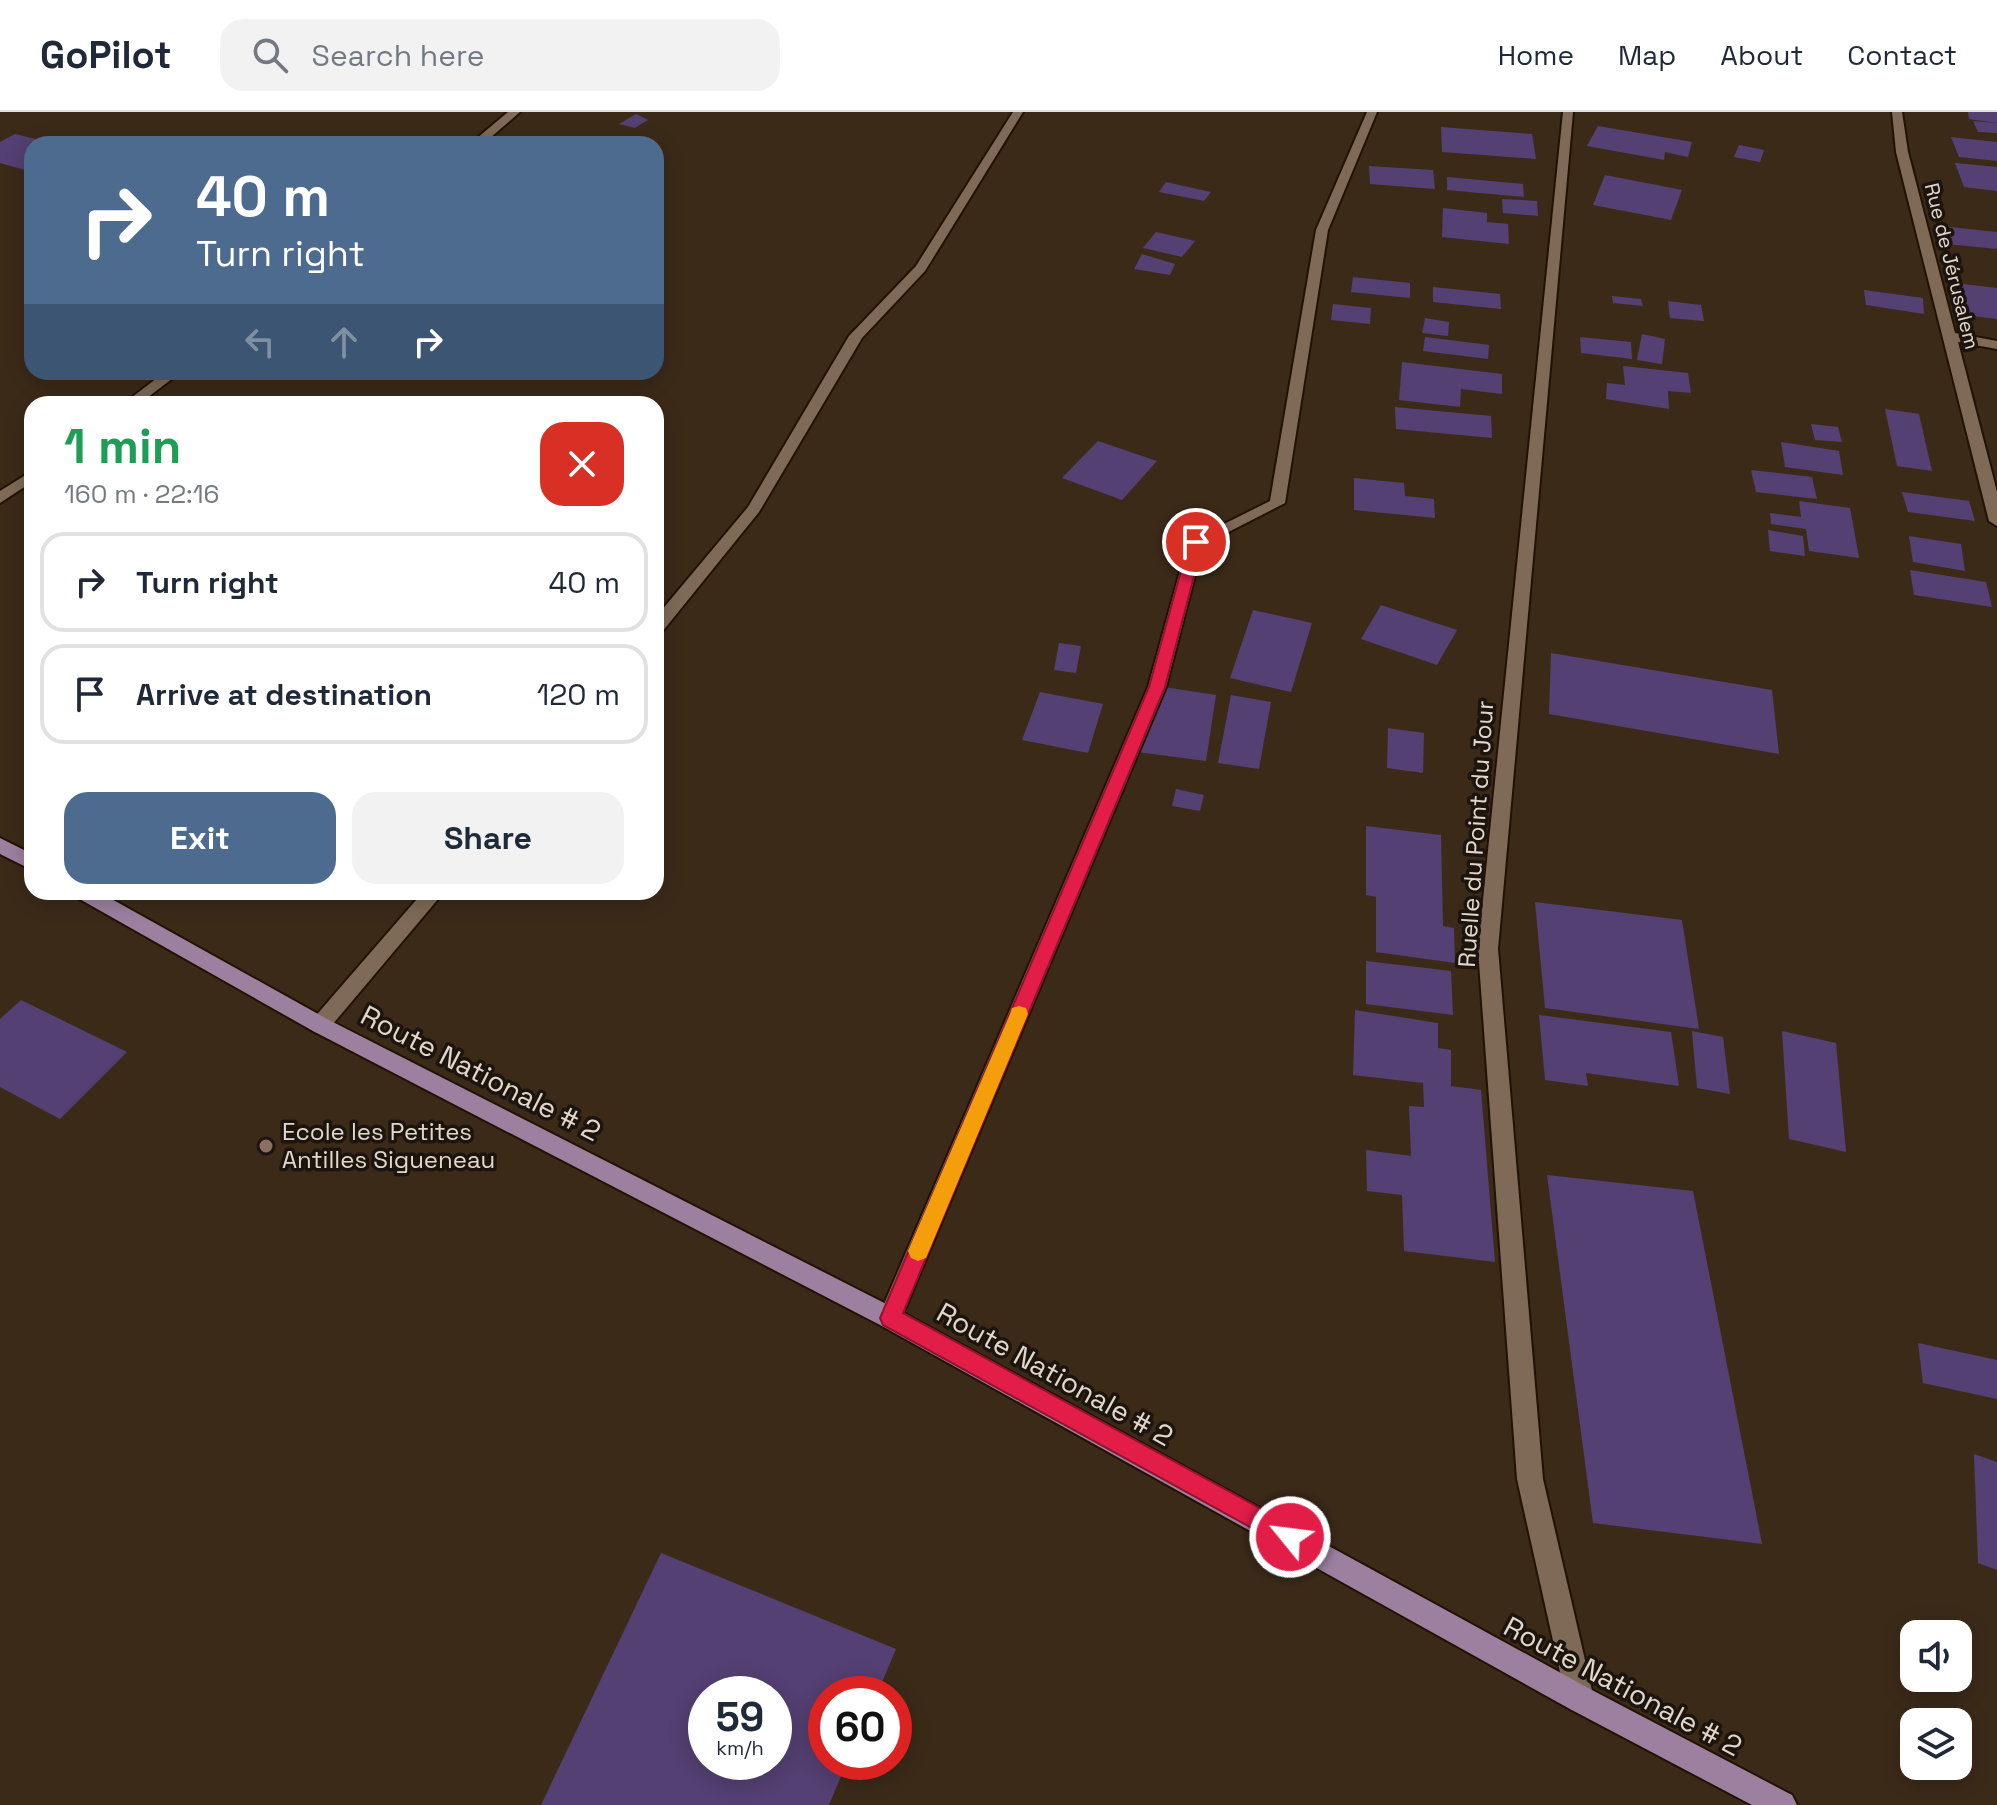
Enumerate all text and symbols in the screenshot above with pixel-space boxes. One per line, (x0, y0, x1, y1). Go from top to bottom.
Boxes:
search box (220, 19, 780, 91)
text: GoPilot (40, 31, 172, 79)
icon: search (248, 33, 292, 77)
text: Search here (312, 36, 484, 75)
text: Home (1498, 37, 1574, 73)
text: Map (1618, 37, 1676, 73)
text: About (1720, 37, 1803, 73)
text: Contact (1847, 37, 1957, 73)
text: 40 m (196, 161, 330, 232)
icon: right (64, 168, 168, 272)
street label: Rue de Jérusalem (1919, 180, 1985, 352)
text: Turn right (196, 231, 365, 277)
icon: left (238, 320, 282, 364)
icon: ahead (322, 320, 366, 364)
icon: right (406, 320, 450, 364)
text: 1 min (64, 416, 181, 477)
button: close (540, 422, 624, 506)
text: 160 m · 22:16 (64, 477, 219, 511)
pin (1162, 508, 1230, 576)
icon: arrive (1174, 520, 1218, 564)
icon: right (68, 560, 112, 604)
text: Turn right (136, 563, 279, 602)
text: 40 m (549, 563, 620, 602)
icon: arrive (68, 672, 112, 716)
text: Arrive at destination (136, 675, 432, 714)
text: 120 m (537, 675, 620, 714)
street label: Ruelle du Point du Jour (1451, 700, 1500, 968)
button: Exit (64, 792, 336, 884)
button: Share (352, 792, 624, 884)
street label: Route Nationale # 2 (355, 997, 607, 1149)
place label: Ecole les Petites Antilles Sigueneau (282, 1116, 495, 1175)
marker: Ecole les Petites Antilles Sigueneau (257, 1137, 275, 1155)
street label: Route Nationale # 2 (931, 1294, 1179, 1454)
position arrow (1248, 1495, 1332, 1579)
street label: Route Nationale # 2 (1498, 1608, 1748, 1764)
map controls (1900, 1620, 1972, 1780)
button: sound (1900, 1620, 1972, 1692)
speed limit sign: 60 (808, 1676, 912, 1780)
text: 59 (716, 1692, 764, 1743)
button: layers (1900, 1708, 1972, 1780)
text: km/h (716, 1735, 764, 1761)

